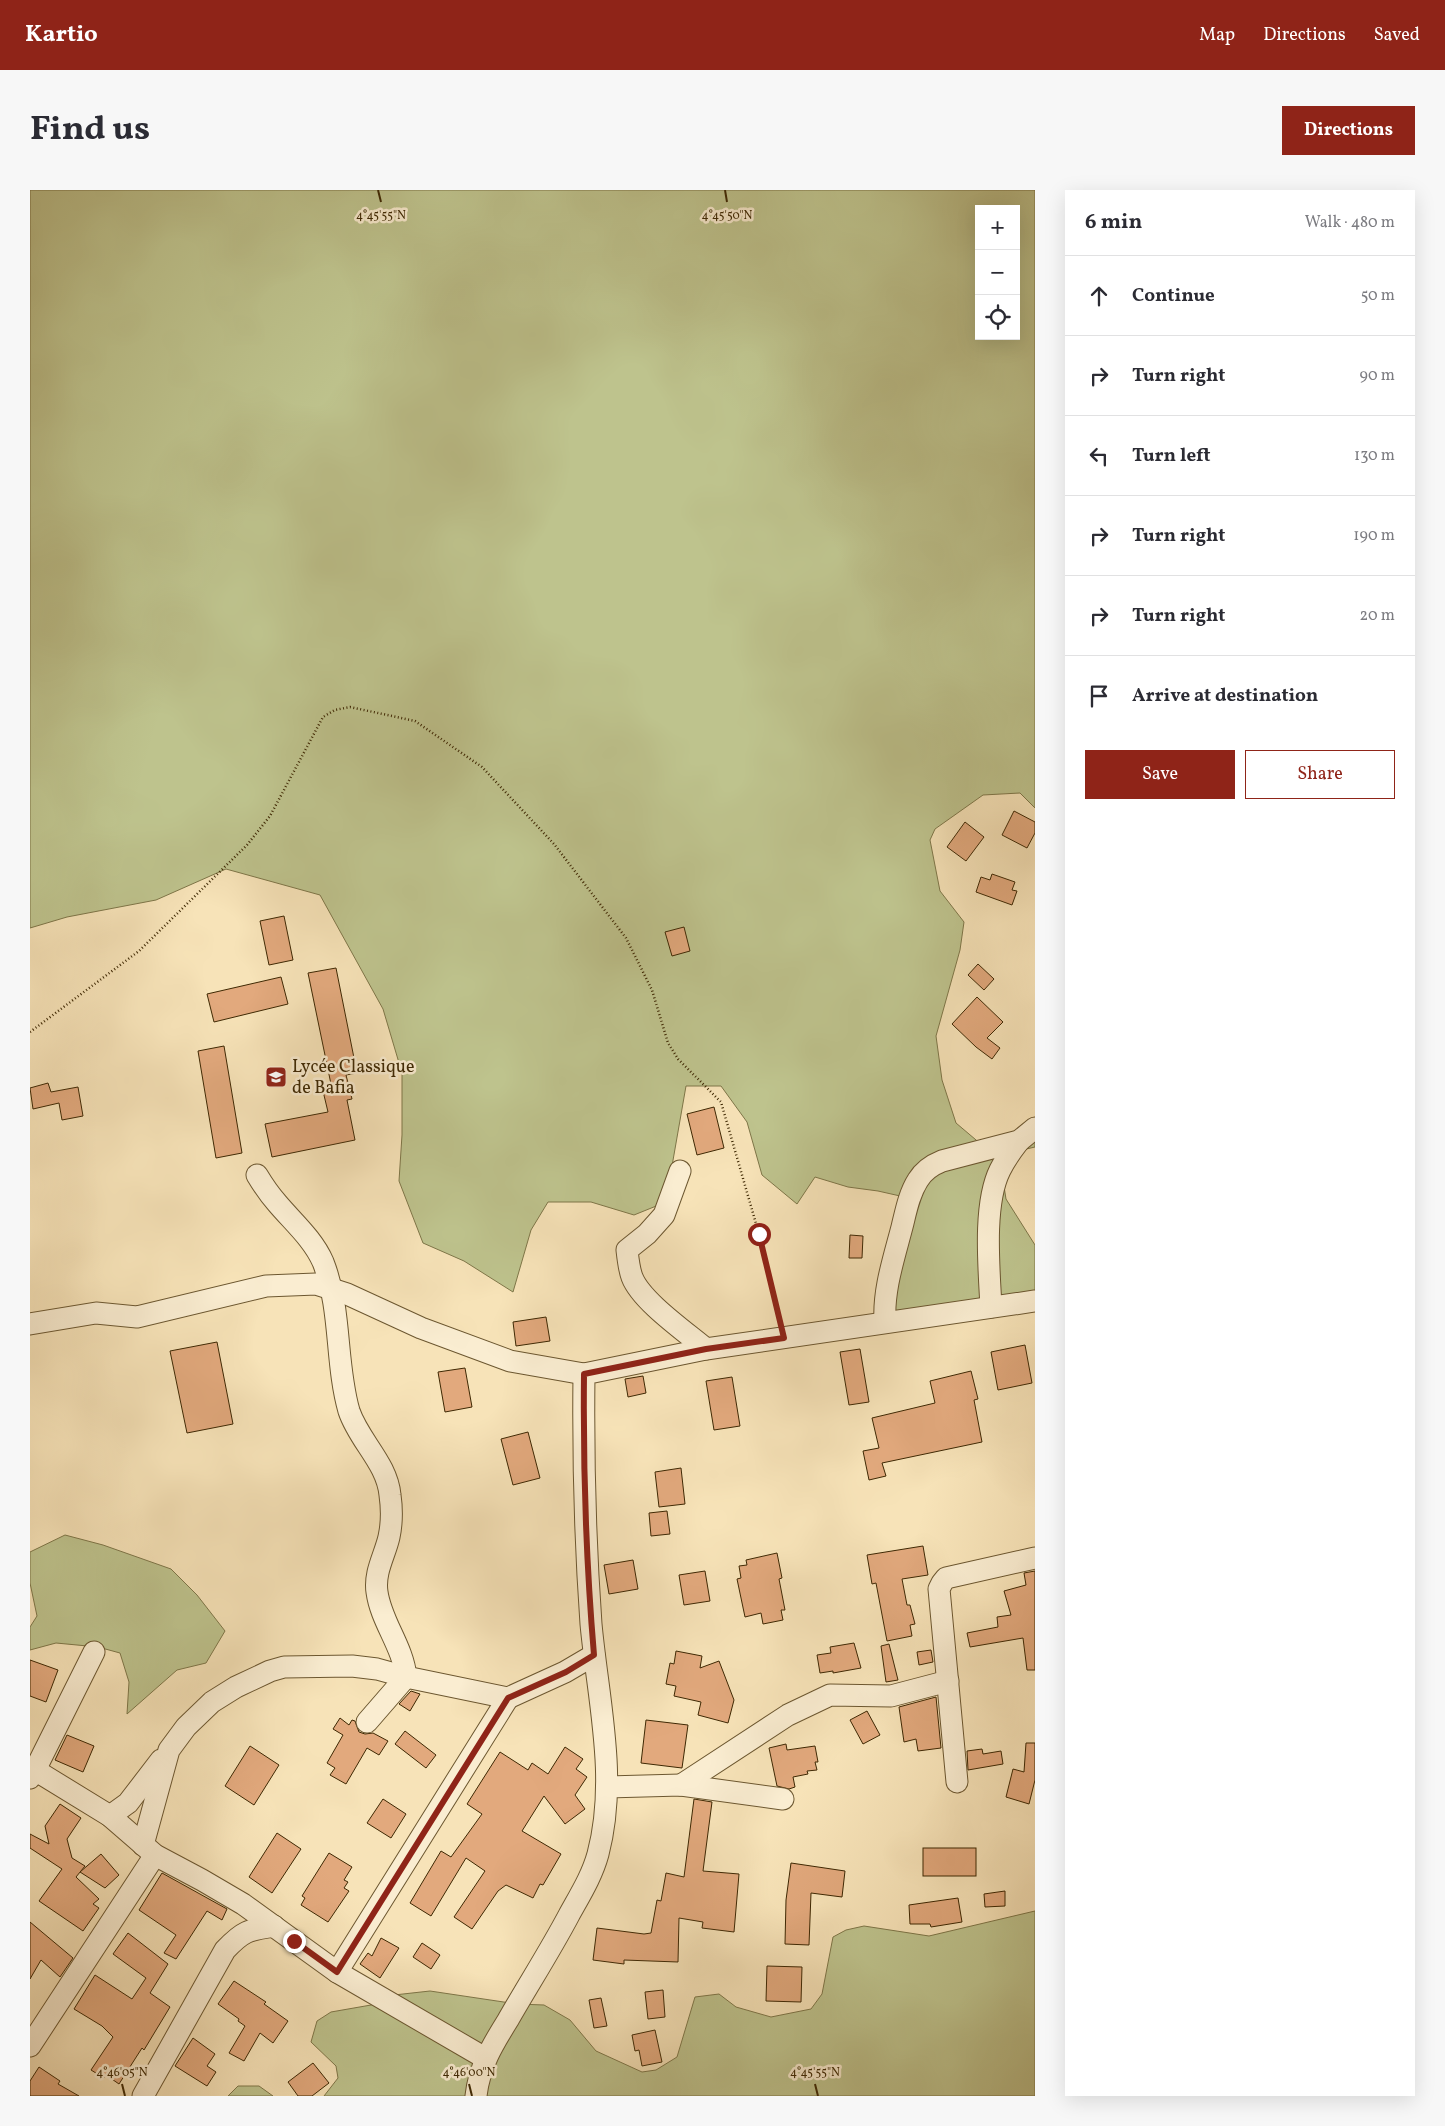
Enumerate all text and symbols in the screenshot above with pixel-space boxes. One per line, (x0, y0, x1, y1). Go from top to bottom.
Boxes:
text: Kartio (25, 18, 98, 52)
text: Map (1199, 23, 1235, 48)
text: Directions (1263, 23, 1346, 48)
text: Saved (1374, 23, 1420, 48)
text: Find us (30, 106, 150, 154)
button: Directions (1282, 106, 1415, 155)
map controls (975, 205, 1020, 340)
button: + (975, 205, 1020, 250)
text: 4°45'55"N (356, 208, 406, 224)
text: 4°45'50"N (702, 208, 752, 224)
text: 6 min (1085, 208, 1142, 237)
text: Walk · 480 m (1305, 212, 1395, 234)
button: − (975, 250, 1020, 295)
icon: ahead (1085, 282, 1113, 310)
text: Continue (1132, 283, 1215, 309)
text: 50 m (1361, 285, 1395, 307)
button: locate (975, 295, 1020, 340)
icon: right (1085, 362, 1113, 390)
text: Turn right (1132, 363, 1225, 389)
text: 90 m (1359, 365, 1395, 387)
icon: left (1085, 442, 1113, 470)
text: Turn left (1132, 443, 1211, 469)
text: 130 m (1354, 445, 1395, 467)
icon: right (1085, 522, 1113, 550)
text: Turn right (1132, 523, 1225, 549)
text: 190 m (1353, 525, 1395, 547)
icon: right (1085, 602, 1113, 630)
text: Turn right (1132, 603, 1225, 629)
text: 20 m (1360, 605, 1395, 627)
icon: arrive (1085, 682, 1113, 710)
text: Arrive at destination (1132, 683, 1318, 709)
button: Save (1085, 750, 1235, 799)
button: Share (1245, 750, 1395, 799)
place label: Lycée Classique de Bafia (292, 1055, 415, 1101)
school or university icon: Lycée Classique de Bafia (264, 1065, 288, 1089)
route start (748, 1223, 771, 1246)
route end (283, 1930, 306, 1953)
text: 4°46'05"N (96, 2065, 148, 2081)
text: 4°46'00"N (442, 2065, 496, 2081)
text: 4°45'55"N (790, 2065, 840, 2081)

